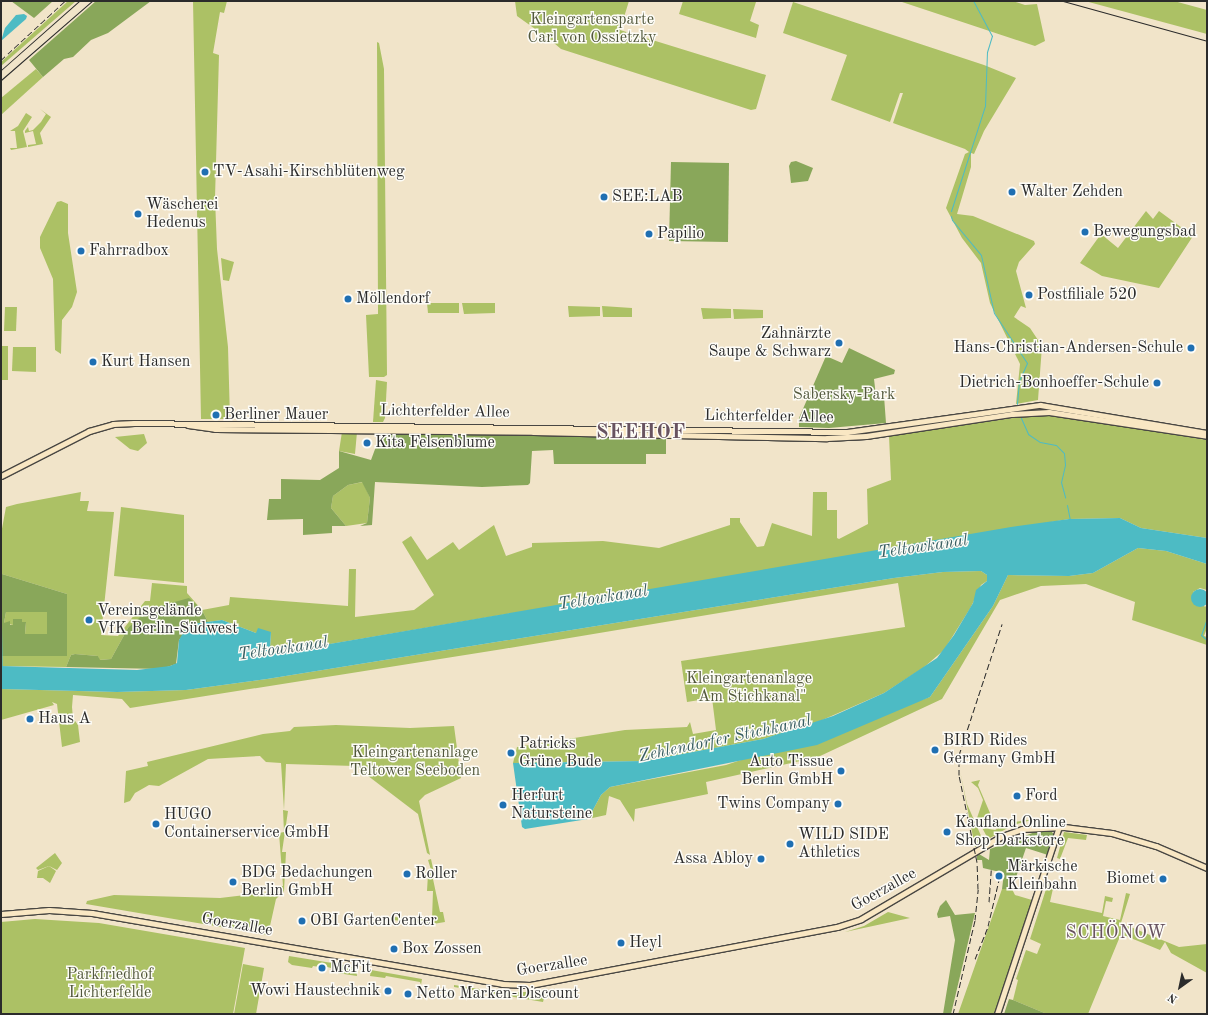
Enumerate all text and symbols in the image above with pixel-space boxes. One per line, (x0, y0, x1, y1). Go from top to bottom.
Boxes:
park label: Kleingartensparte Carl von Ossietzky (528, 10, 656, 48)
place label: TV-Asahi-Kirschblütenweg (213, 162, 405, 182)
marker: TV-Asahi-Kirschblütenweg (200, 167, 210, 177)
place label: Walter Zehden (1020, 182, 1123, 202)
place label: SEE:LAB (612, 187, 682, 207)
marker: Walter Zehden (1007, 187, 1017, 197)
marker: SEE:LAB (599, 192, 609, 202)
place label: Wäscherei Hedenus (146, 195, 218, 233)
marker: Wäscherei Hedenus (133, 209, 143, 219)
place label: Bewegungsbad (1093, 222, 1196, 242)
place label: Papilio (657, 224, 704, 244)
marker: Bewegungsbad (1080, 227, 1090, 237)
marker: Papilio (644, 229, 654, 239)
place label: Fahrradbox (89, 241, 169, 261)
marker: Fahrradbox (76, 246, 86, 256)
place label: Postfiliale 520 (1037, 285, 1137, 305)
place label: Möllendorf (356, 289, 430, 309)
marker: Postfiliale 520 (1024, 290, 1034, 300)
marker: Möllendorf (343, 294, 353, 304)
place label: Zahnärzte Saupe & Schwarz (708, 324, 831, 362)
marker: Zahnärzte Saupe & Schwarz (834, 338, 844, 348)
place label: Hans-Christian-Andersen-Schule (954, 338, 1183, 358)
marker: Hans-Christian-Andersen-Schule (1186, 343, 1196, 353)
place label: Kurt Hansen (101, 352, 190, 372)
marker: Kurt Hansen (88, 357, 98, 367)
place label: Dietrich-Bonhoeffer-Schule (959, 373, 1149, 393)
marker: Dietrich-Bonhoeffer-Schule (1152, 378, 1162, 388)
park label: Sabersky-Park (793, 385, 895, 405)
street label: Lichterfelder Allee (380, 401, 510, 423)
place label: Berliner Mauer (224, 405, 328, 425)
street label: Lichterfelder Allee (704, 406, 834, 428)
marker: Berliner Mauer (211, 410, 221, 420)
district label: SEEHOF (596, 421, 686, 445)
place label: Kita Felsenblume (375, 433, 495, 453)
marker: Kita Felsenblume (362, 438, 372, 448)
water label: Teltowkanal (877, 531, 969, 563)
water label: Teltowkanal (557, 581, 649, 615)
place label: Vereinsgelände VfK Berlin-Südwest (97, 601, 238, 639)
marker: Vereinsgelände VfK Berlin-Südwest (84, 615, 94, 625)
water label: Teltowkanal (237, 633, 329, 665)
park label: Kleingartenanlage "Am Stichkanal" (686, 669, 812, 707)
place label: Haus A (38, 709, 91, 729)
water label: Zehlendorfer Stichkanal (637, 711, 813, 767)
marker: Haus A (25, 714, 35, 724)
place label: BIRD Rides Germany GmbH (943, 731, 1056, 769)
place label: Patricks Grüne Bude (519, 734, 601, 772)
park label: Kleingartenanlage Teltower Seeboden (350, 743, 480, 781)
marker: BIRD Rides Germany GmbH (930, 745, 940, 755)
marker: Patricks Grüne Bude (506, 748, 516, 758)
place label: Auto Tissue Berlin GmbH (741, 752, 833, 790)
marker: Auto Tissue Berlin GmbH (836, 766, 846, 776)
place label: Herfurt Natursteine (511, 786, 592, 824)
place label: Ford (1025, 786, 1058, 806)
marker: Ford (1012, 791, 1022, 801)
place label: Twins Company (717, 794, 830, 814)
marker: Twins Company (833, 799, 843, 809)
marker: Herfurt Natursteine (498, 800, 508, 810)
place label: HUGO Containerservice GmbH (164, 805, 329, 843)
place label: Kaufland Online Shop Darkstore (955, 813, 1066, 851)
marker: HUGO Containerservice GmbH (151, 819, 161, 829)
place label: WILD SIDE Athletics (798, 825, 889, 863)
marker: Kaufland Online Shop Darkstore (942, 827, 952, 837)
marker: WILD SIDE Athletics (785, 839, 795, 849)
place label: Assa Abloy (673, 849, 753, 869)
marker: Assa Abloy (756, 854, 766, 864)
place label: Märkische Kleinbahn (1007, 857, 1077, 895)
place label: BDG Bedachungen Berlin GmbH (241, 863, 373, 901)
place label: Roller (415, 864, 457, 884)
street label: Goerzallee (848, 864, 920, 916)
marker: Roller (402, 869, 412, 879)
place label: Biomet (1106, 869, 1155, 889)
marker: Märkische Kleinbahn (994, 871, 1004, 881)
marker: Biomet (1158, 874, 1168, 884)
marker: BDG Bedachungen Berlin GmbH (228, 877, 238, 887)
street label: Goerzallee (200, 909, 274, 941)
place label: OBI GartenCenter (310, 911, 437, 931)
marker: OBI GartenCenter (297, 916, 307, 926)
district label: SCHÖNOW (1065, 922, 1167, 944)
place label: Heyl (629, 933, 662, 953)
marker: Heyl (616, 938, 626, 948)
place label: Box Zossen (402, 939, 482, 959)
marker: Box Zossen (389, 944, 399, 954)
street label: Goerzallee (515, 951, 589, 981)
place label: McFit (330, 958, 371, 978)
marker: McFit (317, 963, 327, 973)
park label: Parkfriedhof Lichterfelde (67, 965, 153, 1003)
north arrow (1160, 967, 1200, 1007)
place label: Wowi Haustechnik (250, 981, 380, 1001)
place label: Netto Marken-Discount (416, 984, 579, 1004)
marker: Wowi Haustechnik (383, 986, 393, 996)
marker: Netto Marken-Discount (403, 989, 413, 999)
text: N (1167, 991, 1180, 1004)

